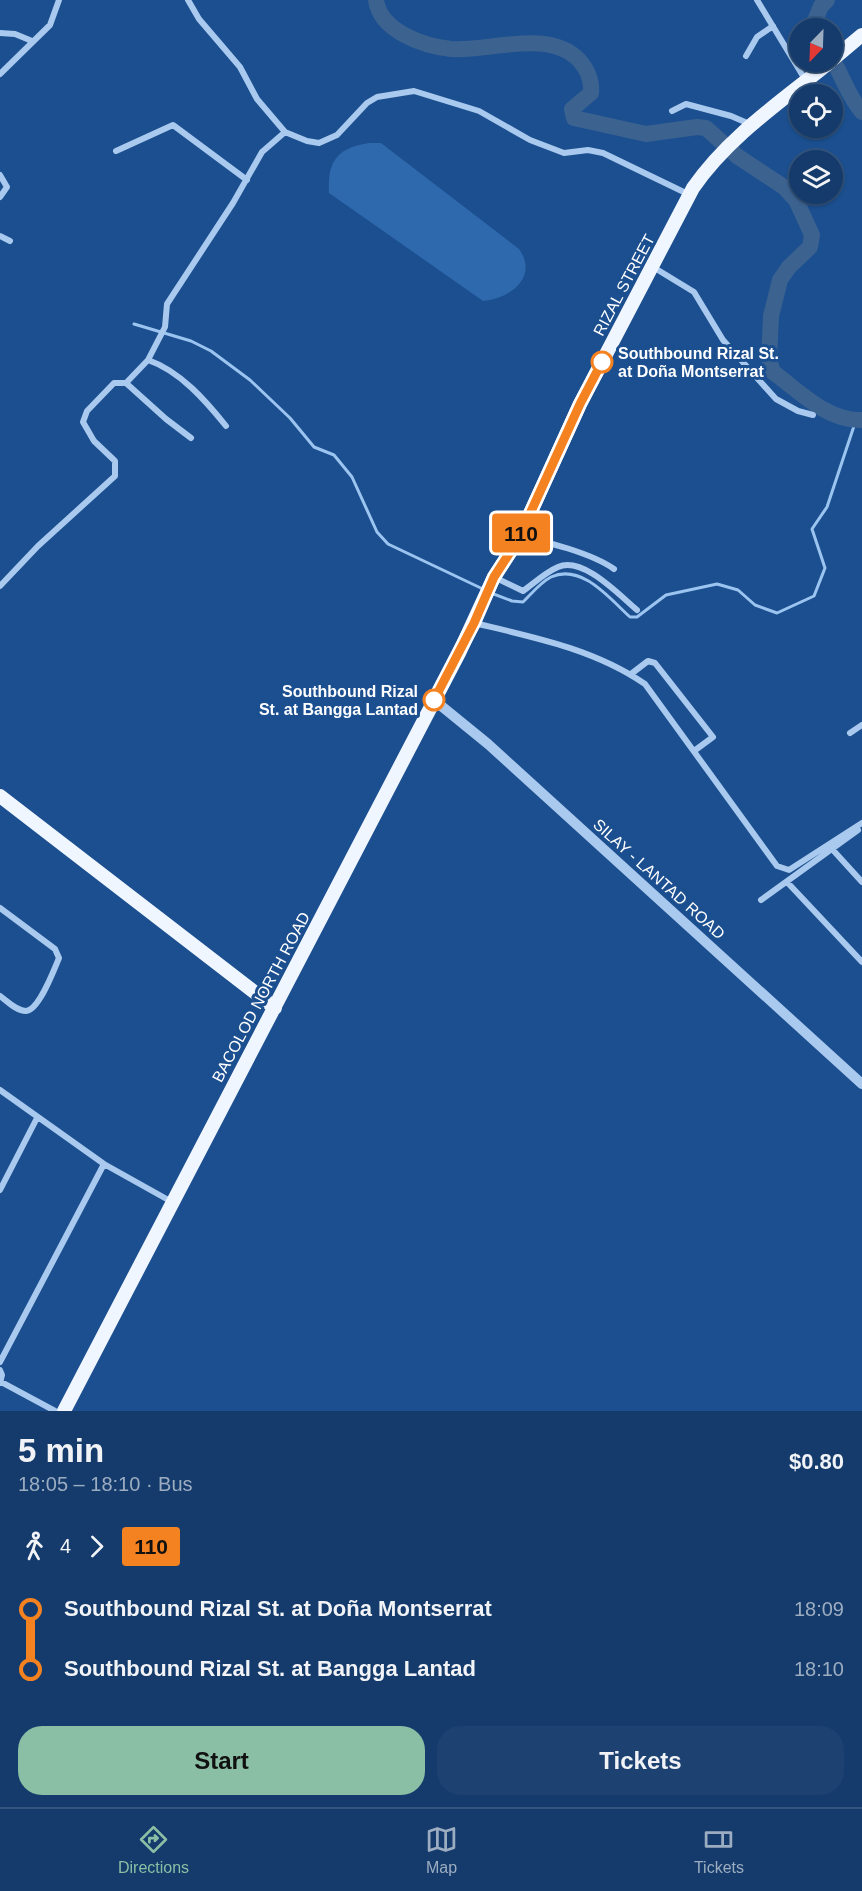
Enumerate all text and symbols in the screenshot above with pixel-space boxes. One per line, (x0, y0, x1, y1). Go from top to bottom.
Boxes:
north arrow (789, 18, 843, 72)
map controls (789, 18, 843, 204)
button: locate (789, 84, 843, 138)
button: layers (789, 150, 843, 204)
street label: RIZAL STREET (590, 231, 658, 339)
place label: Southbound Rizal St. at Doña Montserrat (618, 345, 779, 380)
marker: Southbound Rizal St. at Doña Montserrat (591, 351, 613, 373)
line badge: 110 (486, 514, 556, 552)
text: 110 (504, 522, 538, 545)
place label: Southbound Rizal St. at Bangga Lantad (259, 683, 418, 718)
marker: Southbound Rizal St. at Bangga Lantad (423, 689, 445, 711)
street label: SILAY - LANTAD ROAD (590, 816, 728, 942)
street label: BACOLOD NORTH ROAD (209, 909, 313, 1085)
text: 5 min (18, 1432, 104, 1469)
text: $0.80 (789, 1449, 844, 1474)
text: 18:05 – 18:10 · Bus (18, 1473, 193, 1495)
icon: walk (18, 1530, 51, 1563)
icon: forward (80, 1530, 113, 1563)
text: 4 (60, 1535, 71, 1557)
text: 110 (134, 1535, 168, 1558)
text: Southbound Rizal St. at Doña Montserrat (64, 1596, 492, 1621)
text: 18:09 (794, 1598, 844, 1620)
text: Southbound Rizal St. at Bangga Lantad (64, 1656, 476, 1681)
text: 18:10 (794, 1658, 844, 1680)
button: Start (18, 1726, 425, 1795)
button: Tickets (437, 1726, 844, 1795)
tab: Directions (118, 1823, 189, 1877)
tab: Map (425, 1823, 458, 1877)
tab: Tickets (694, 1823, 744, 1877)

